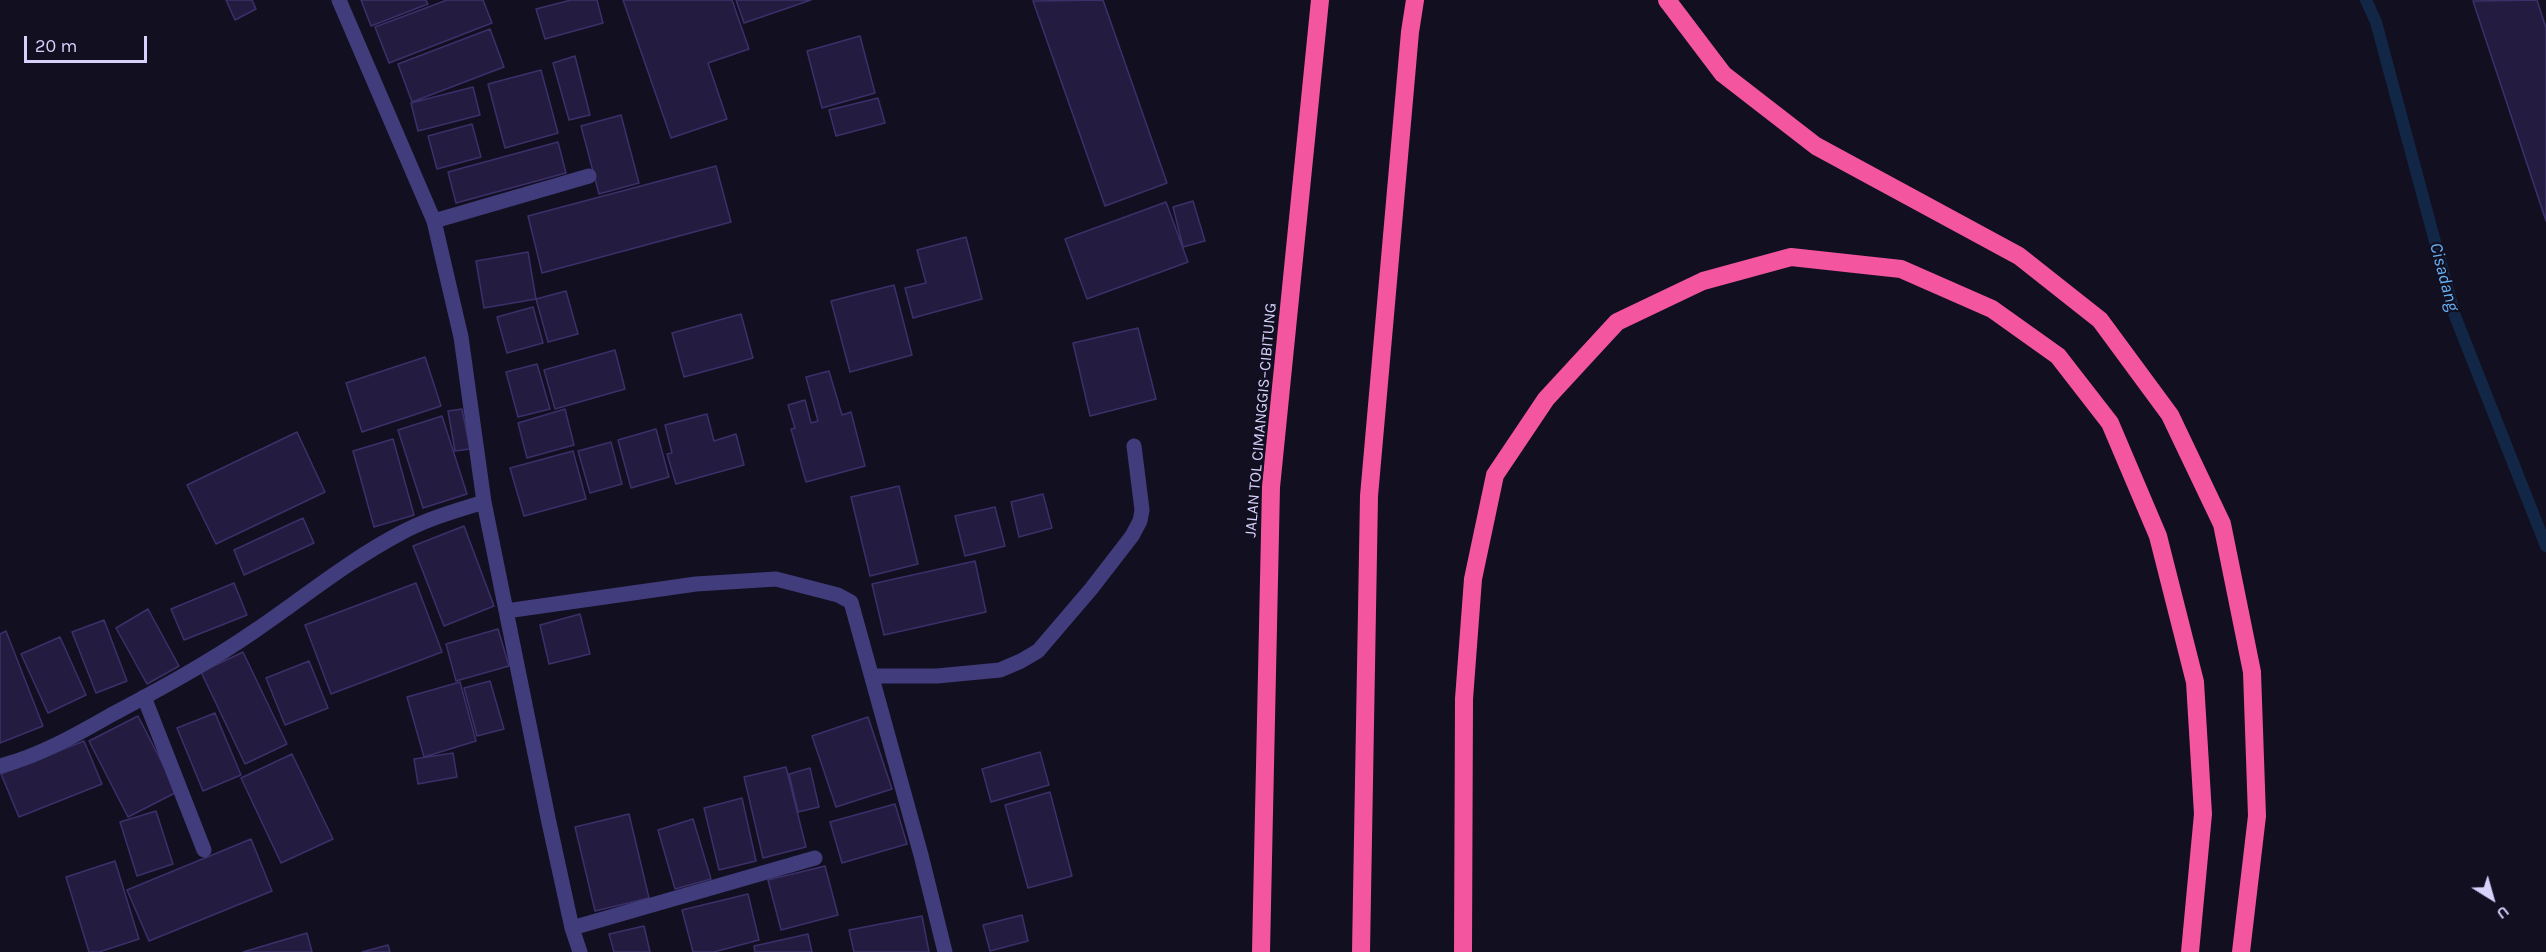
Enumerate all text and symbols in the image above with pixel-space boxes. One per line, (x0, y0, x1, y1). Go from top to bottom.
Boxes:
scale bar (27, 24, 150, 62)
text: 20 m (35, 35, 77, 57)
water label: Cisadang (2425, 240, 2463, 314)
street label: JALAN TOL CIMANGGIS–CIBITUNG (1241, 302, 1281, 538)
north arrow (2462, 868, 2522, 928)
text: U (2493, 902, 2513, 924)

